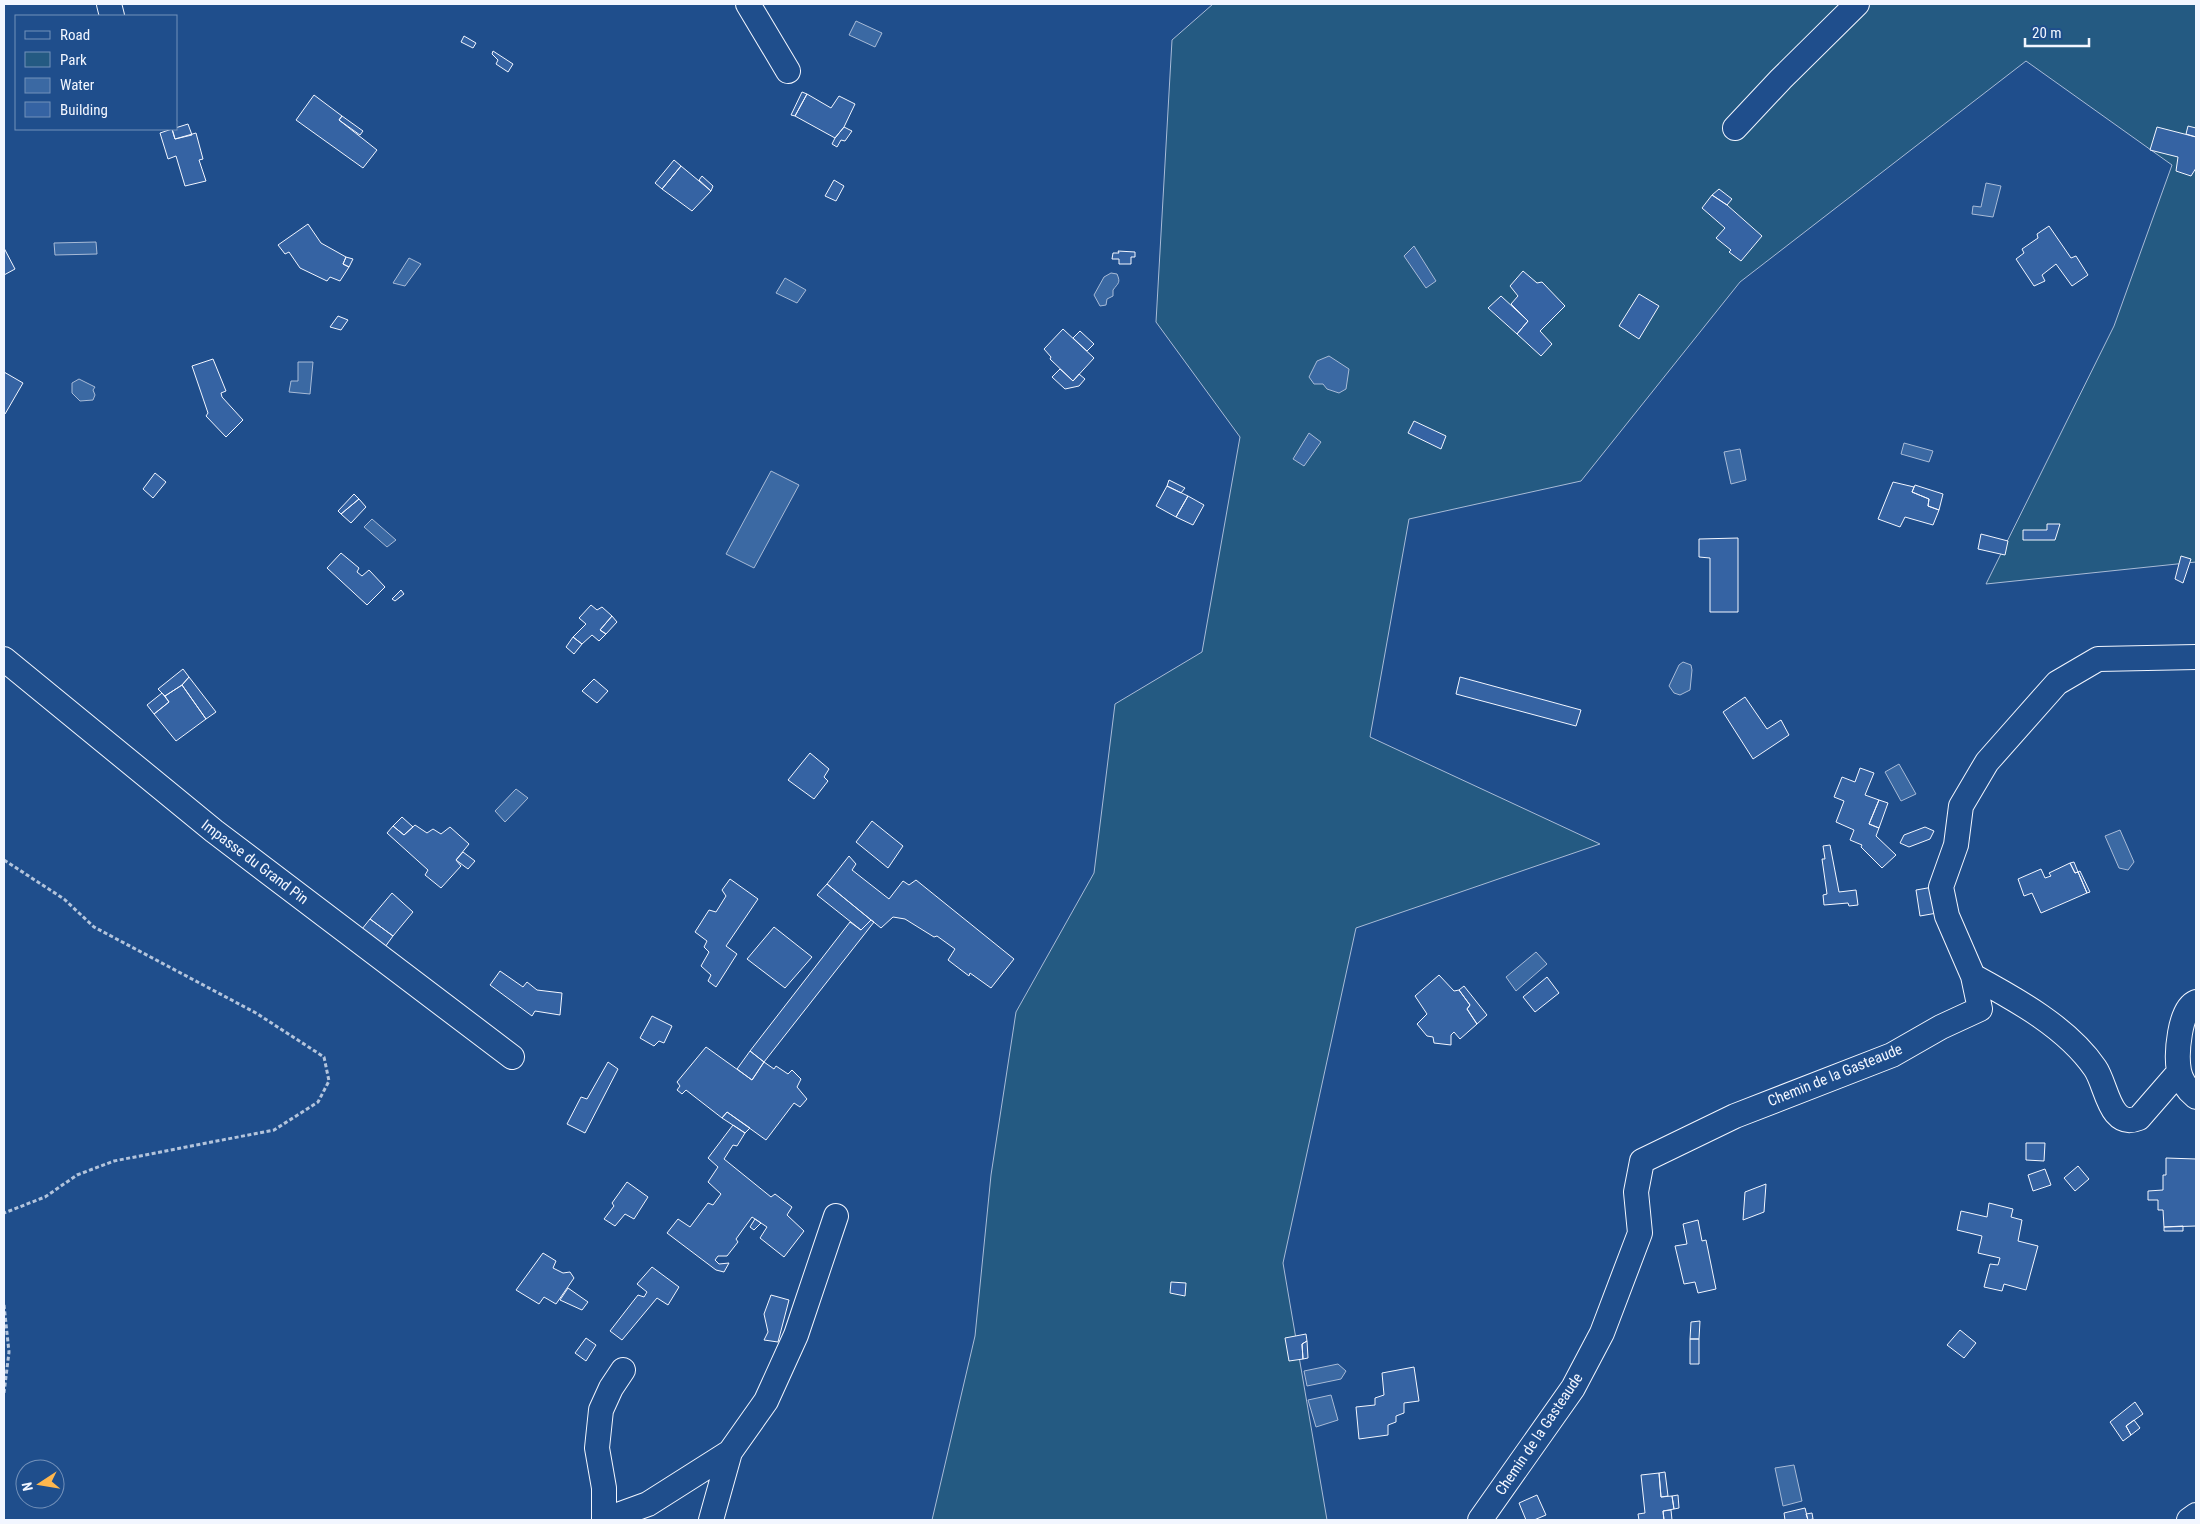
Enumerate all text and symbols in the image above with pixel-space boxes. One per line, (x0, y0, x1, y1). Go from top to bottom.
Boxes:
legend (15, 15, 178, 130)
scale bar (2025, 15, 2089, 47)
text: 20 m (2032, 24, 2062, 42)
text: Road (60, 26, 90, 44)
text: Park (60, 51, 87, 69)
text: Water (60, 76, 95, 94)
text: Building (60, 101, 108, 119)
street label: Impasse du Grand Pin (198, 816, 312, 908)
street label: Chemin de la Gasteaude (1765, 1040, 1905, 1110)
street label: Chemin de la Gasteaude (1491, 1369, 1587, 1499)
north arrow (15, 1459, 65, 1509)
text: N (19, 1481, 36, 1493)

